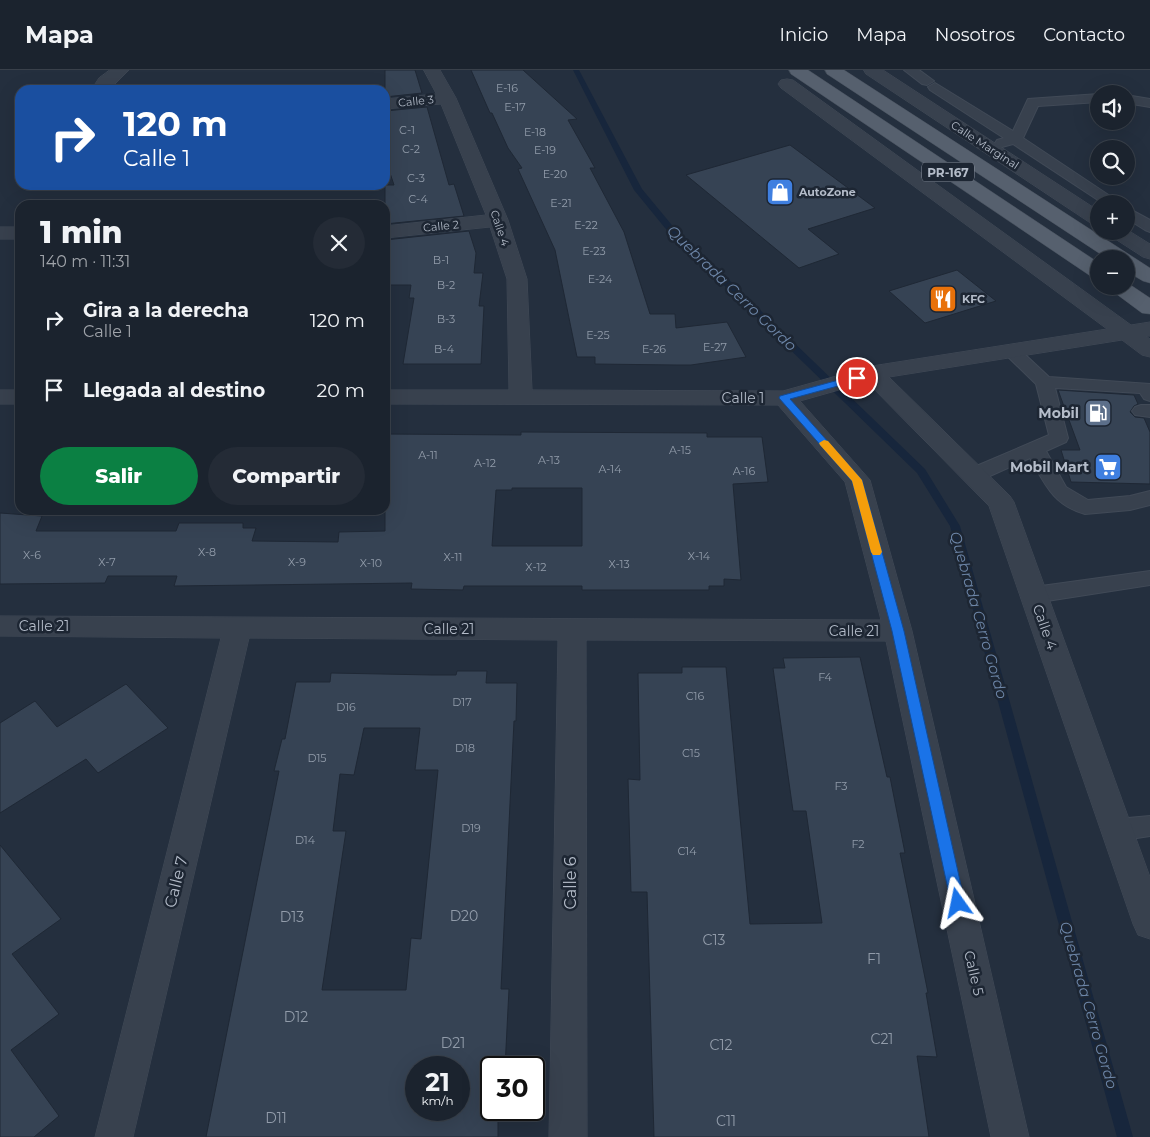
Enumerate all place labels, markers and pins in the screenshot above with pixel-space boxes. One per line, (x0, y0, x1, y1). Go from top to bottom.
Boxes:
shop icon: AutoZone (765, 177, 795, 207)
place label: AutoZone (798, 185, 856, 199)
restaurant icon: KFC (928, 284, 958, 314)
place label: KFC (962, 292, 985, 306)
pin (836, 357, 878, 399)
fuel station icon: Mobil (1083, 398, 1113, 428)
place label: Mobil (1038, 404, 1079, 422)
supermarket icon: Mobil Mart (1093, 452, 1123, 482)
place label: Mobil Mart (1010, 458, 1089, 476)

